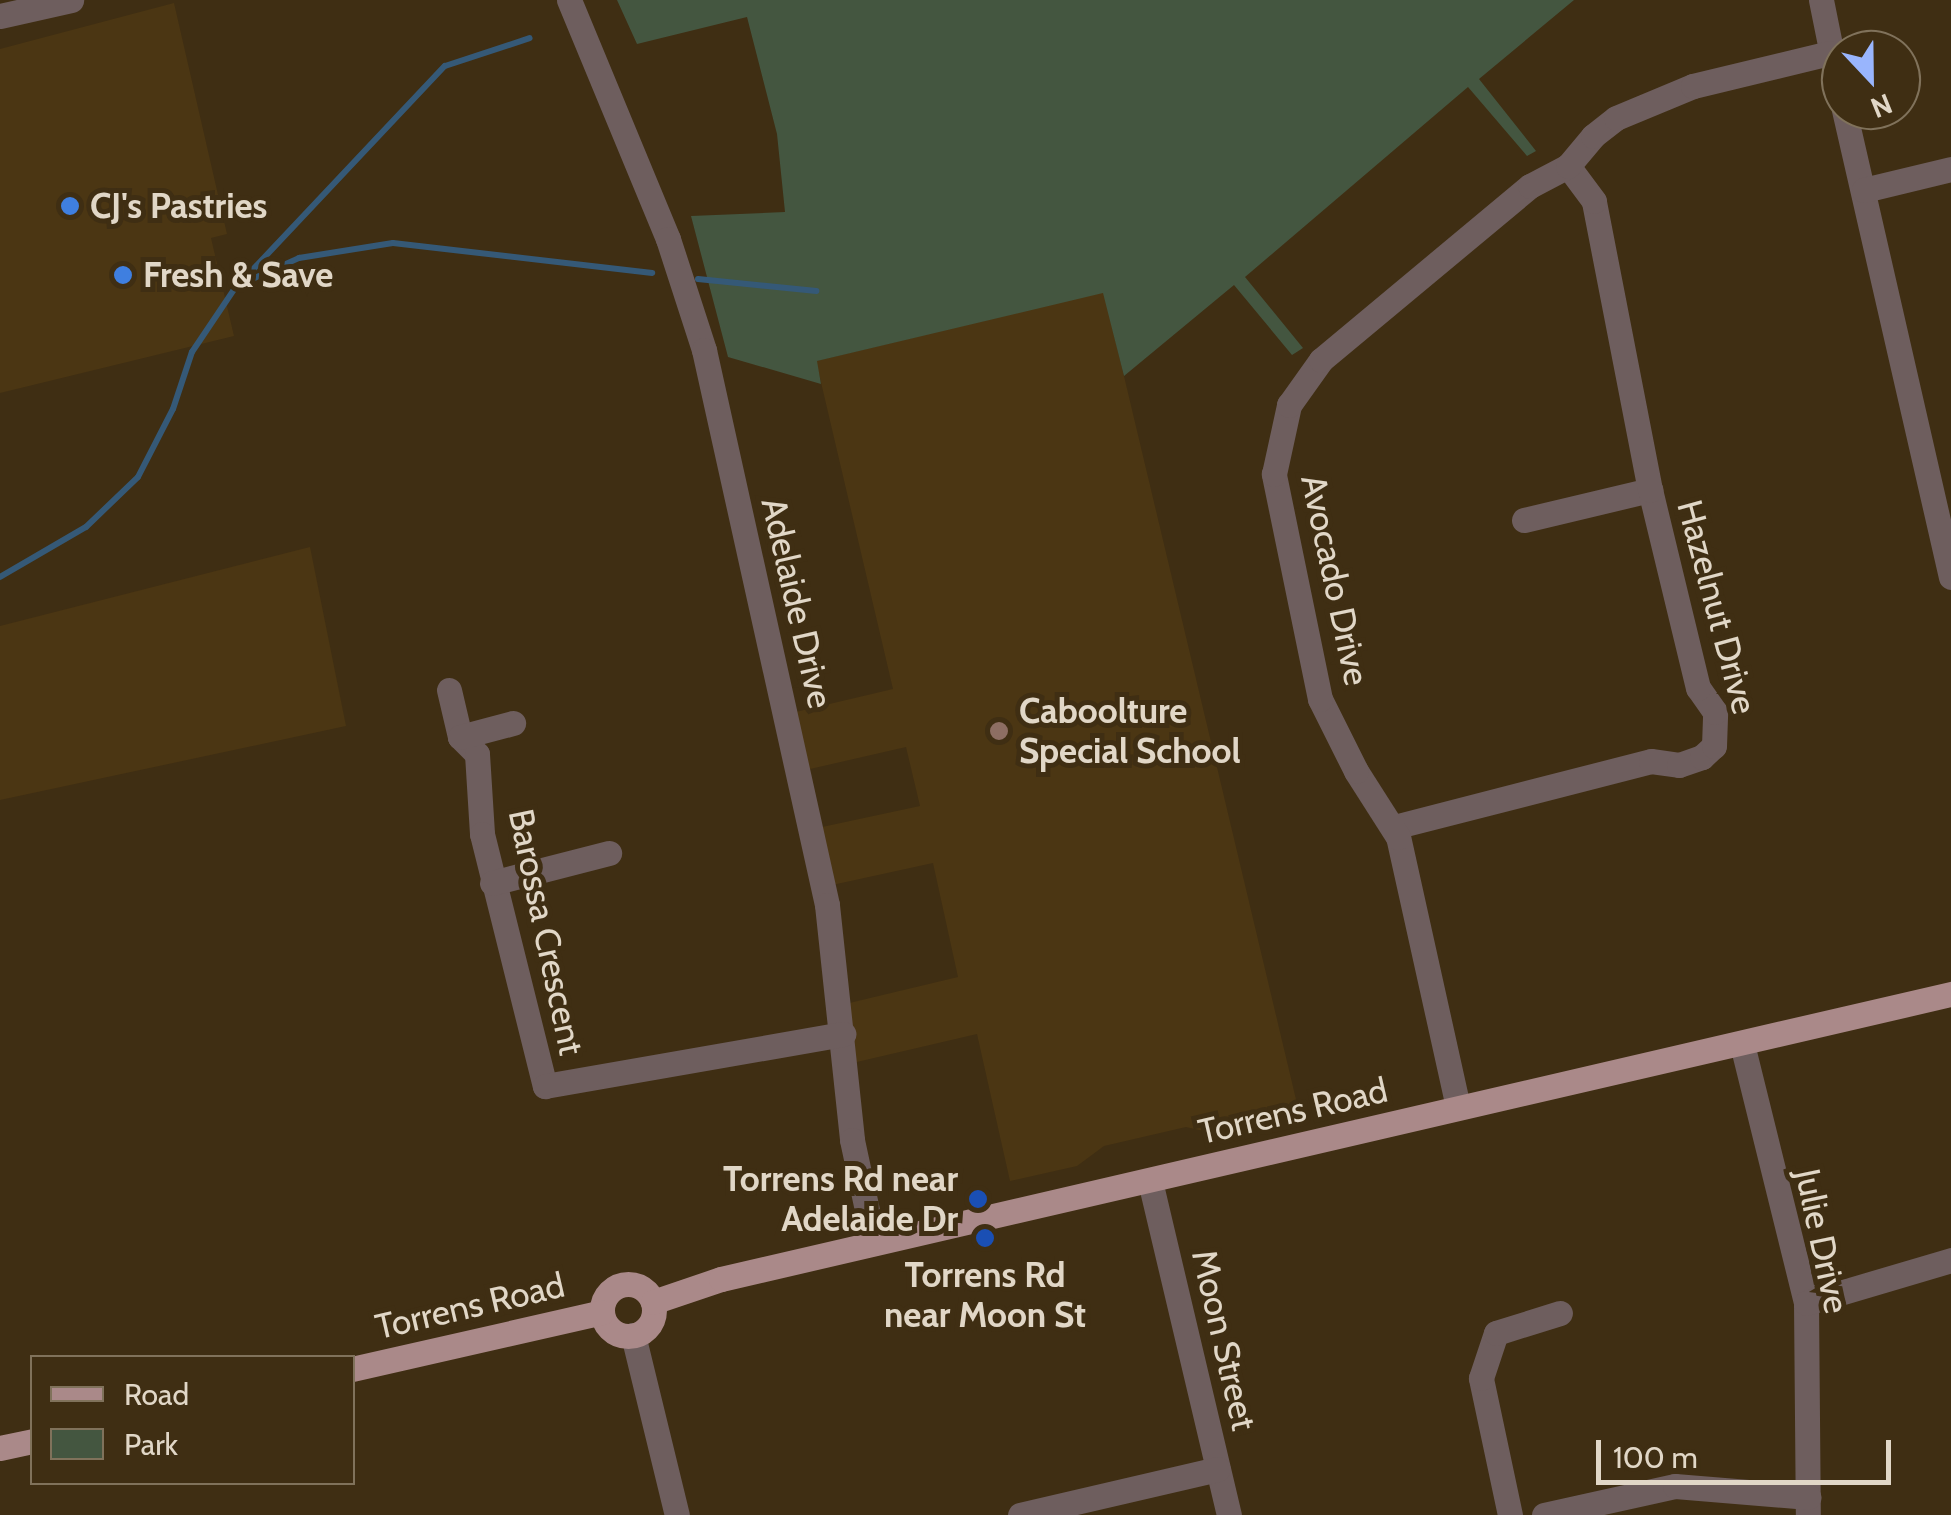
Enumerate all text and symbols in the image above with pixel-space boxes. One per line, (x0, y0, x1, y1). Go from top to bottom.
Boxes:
north arrow (1821, 30, 1921, 130)
text: N (1866, 86, 1897, 125)
place label: CJ's Pastries (90, 185, 267, 227)
marker: CJ's Pastries (59, 195, 81, 217)
place label: Fresh & Save (143, 254, 333, 296)
marker: Fresh & Save (112, 264, 134, 286)
street label: Avocado Drive (1292, 471, 1378, 689)
street label: Adelaide Drive (752, 494, 842, 712)
street label: Hazelnut Drive (1668, 496, 1766, 718)
place label: Caboolture Special School (1019, 690, 1241, 772)
marker: Caboolture Special School (988, 720, 1010, 742)
street label: Barossa Crescent (499, 805, 593, 1059)
street label: Torrens Road (1194, 1069, 1392, 1153)
place label: Torrens Rd near Adelaide Dr (723, 1158, 958, 1240)
street label: Julie Drive (1786, 1165, 1858, 1317)
marker: Torrens Rd near Adelaide Dr (967, 1188, 989, 1210)
marker: Torrens Rd near Moon St (974, 1227, 996, 1249)
street label: Moon Street (1183, 1246, 1265, 1434)
place label: Torrens Rd near Moon St (884, 1254, 1086, 1336)
street label: Torrens Road (371, 1264, 569, 1348)
legend (30, 1355, 355, 1485)
text: Road (124, 1376, 189, 1413)
scale bar (1601, 1420, 1896, 1482)
text: Park (124, 1426, 178, 1463)
text: 100 m (1613, 1439, 1698, 1476)

